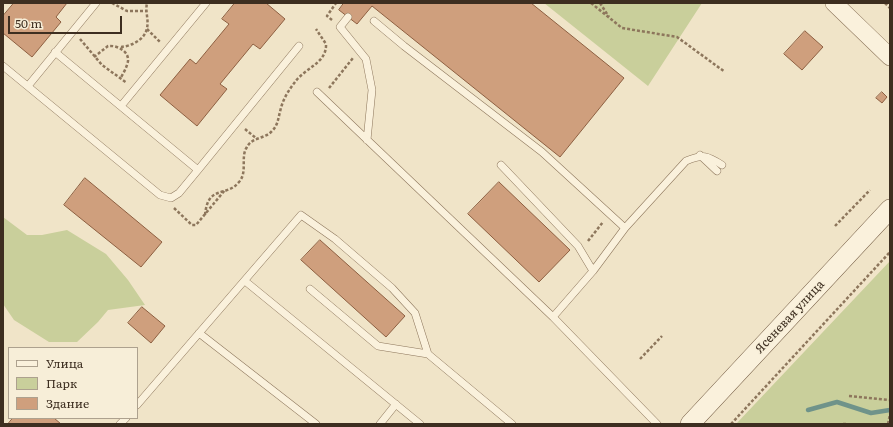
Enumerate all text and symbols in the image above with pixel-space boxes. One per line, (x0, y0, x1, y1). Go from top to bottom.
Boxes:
scale bar (10, 8, 124, 34)
text: 50 m (15, 14, 42, 32)
street label: Ясеневая улица (752, 278, 828, 356)
legend (8, 347, 138, 419)
text: Улица (46, 354, 83, 372)
text: Парк (46, 374, 77, 392)
text: Здание (46, 394, 89, 412)

